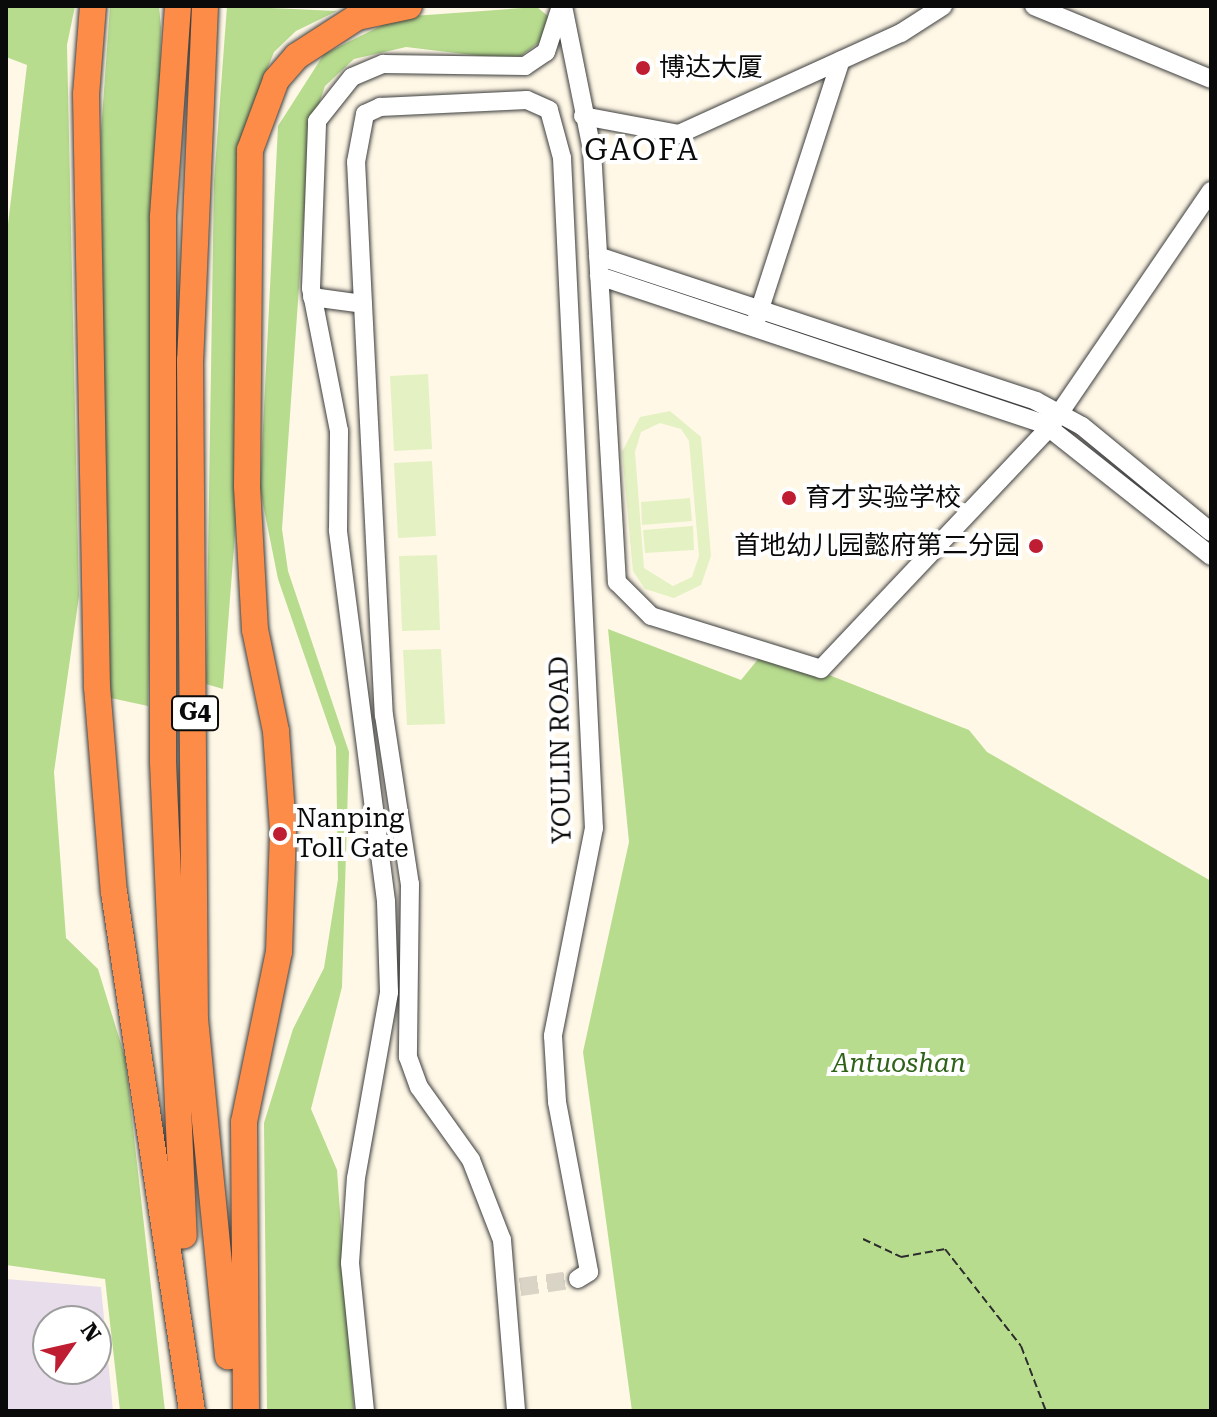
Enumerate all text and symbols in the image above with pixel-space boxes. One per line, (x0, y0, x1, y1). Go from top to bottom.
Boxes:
place label: 博达大厦 (659, 52, 763, 84)
marker: 博达大厦 (634, 59, 652, 77)
district label: GAOFA (584, 132, 700, 168)
place label: 育才实验学校 (805, 482, 961, 514)
marker: 育才实验学校 (780, 489, 798, 507)
place label: 首地幼儿园懿府第二分园 (734, 530, 1020, 562)
marker: 首地幼儿园懿府第二分园 (1027, 537, 1045, 555)
street label: YOULIN ROAD (544, 656, 578, 844)
road number: G4 (171, 693, 219, 733)
place label: Nanping Toll Gate (296, 803, 408, 864)
marker: Nanping Toll Gate (271, 825, 289, 843)
park label: Antuoshan (832, 1048, 966, 1080)
north arrow (32, 1305, 112, 1385)
text: N (76, 1318, 106, 1346)

